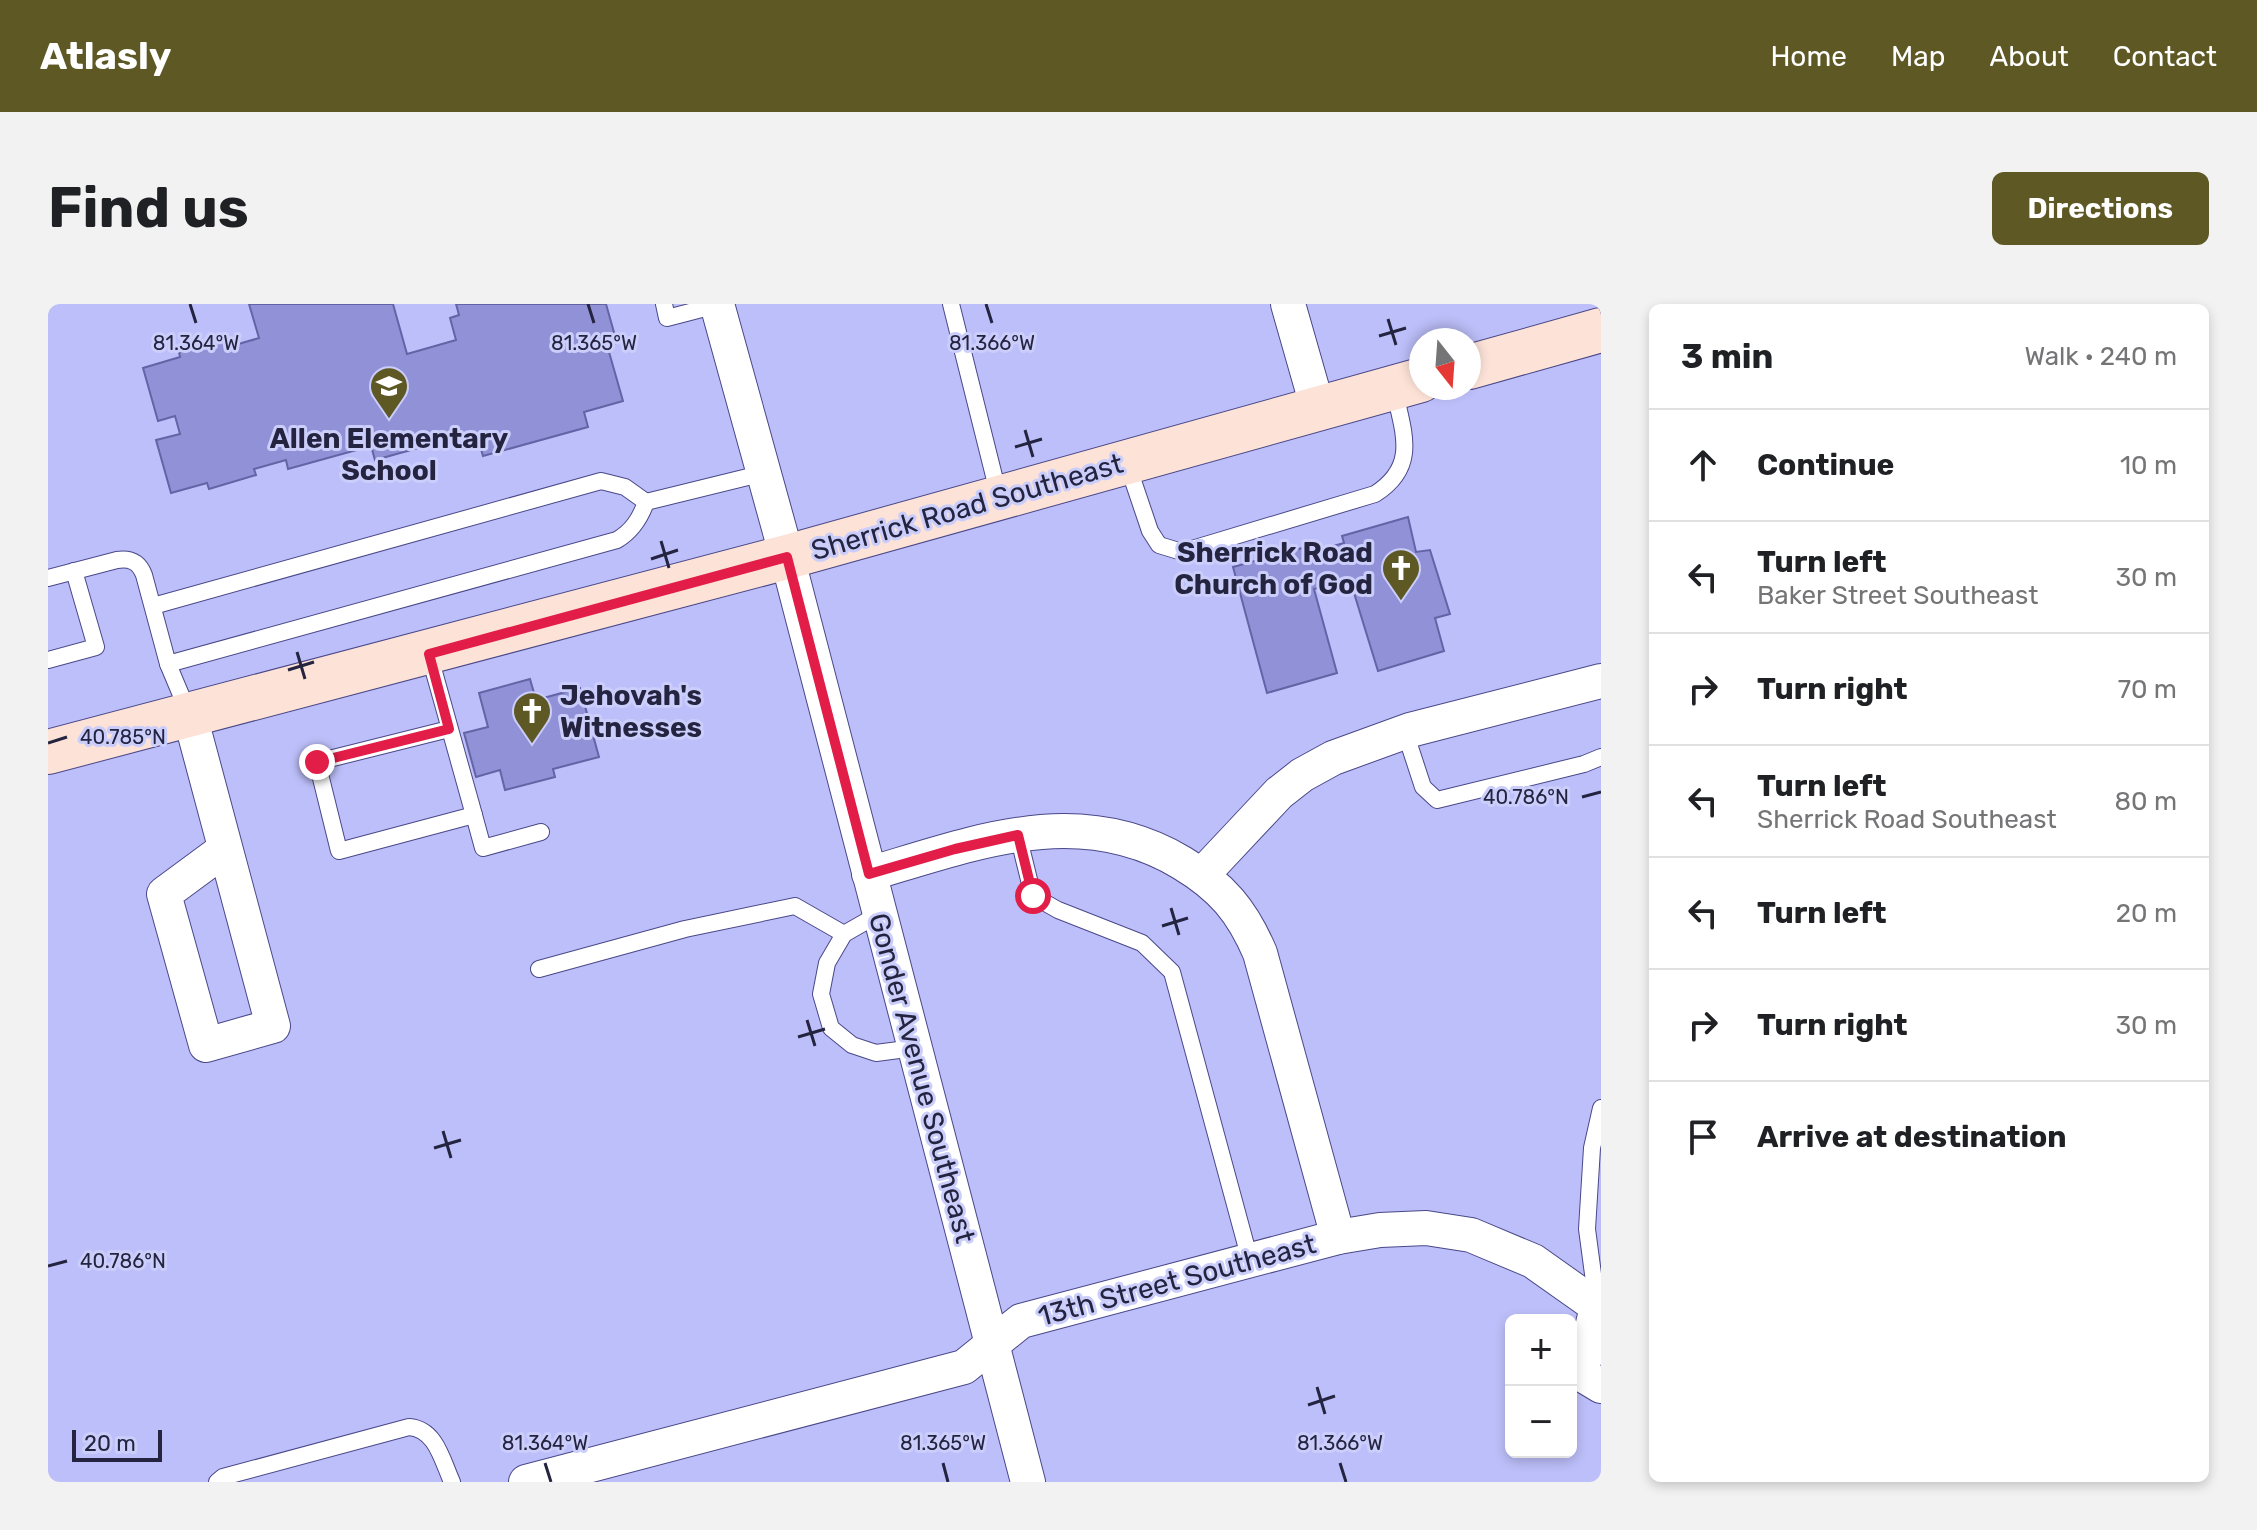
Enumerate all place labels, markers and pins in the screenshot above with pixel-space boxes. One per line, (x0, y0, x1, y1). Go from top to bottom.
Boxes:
school or university icon: Allen Elementary School (368, 365, 410, 420)
place label: Allen Elementary School (270, 422, 508, 487)
place label: Sherrick Road Church of God (1174, 536, 1373, 601)
church icon: Sherrick Road Church of God (1380, 547, 1422, 602)
place label: Jehovah's Witnesses (560, 679, 702, 744)
church icon: Jehovah's Witnesses (511, 690, 553, 745)

